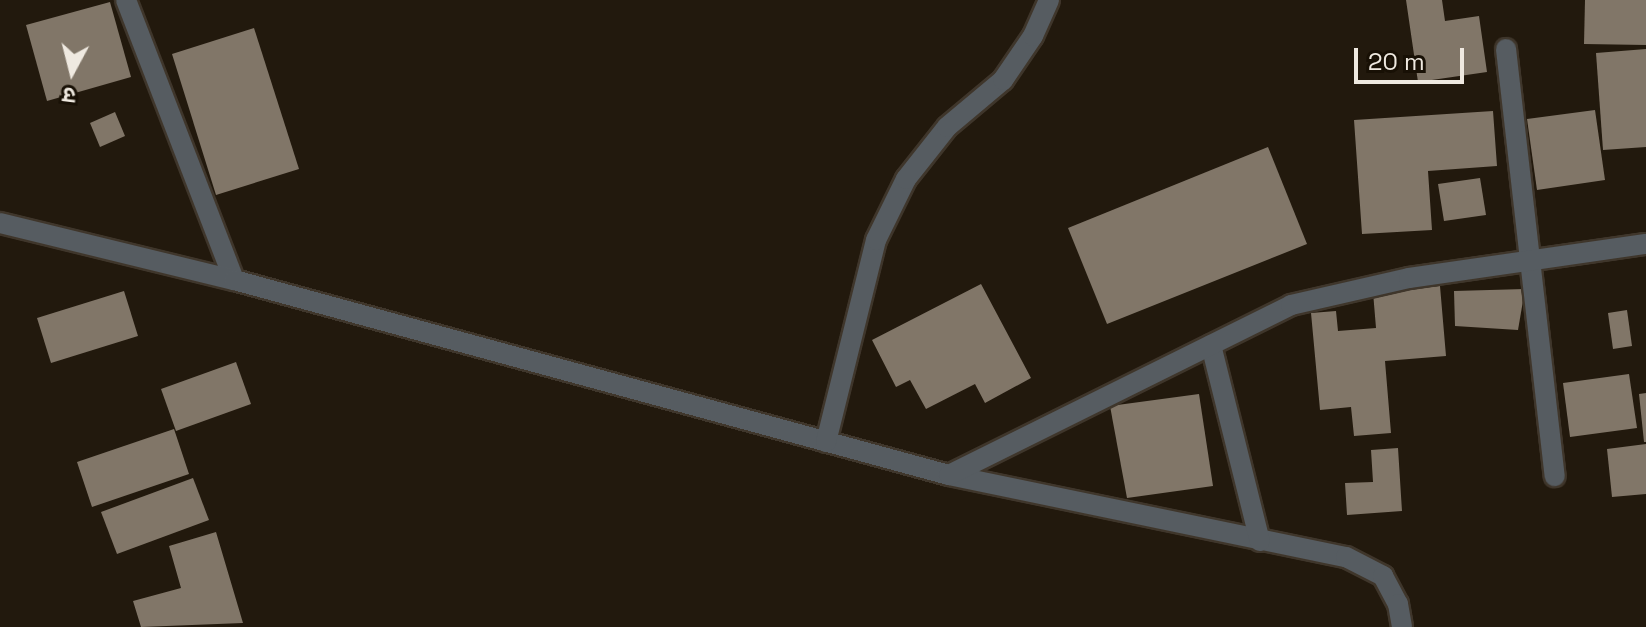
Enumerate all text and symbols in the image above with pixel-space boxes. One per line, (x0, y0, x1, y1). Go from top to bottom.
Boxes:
north arrow (32, 32, 112, 112)
scale bar (1358, 32, 1468, 82)
text: 20 m (1368, 46, 1425, 77)
text: उ (61, 81, 77, 111)

